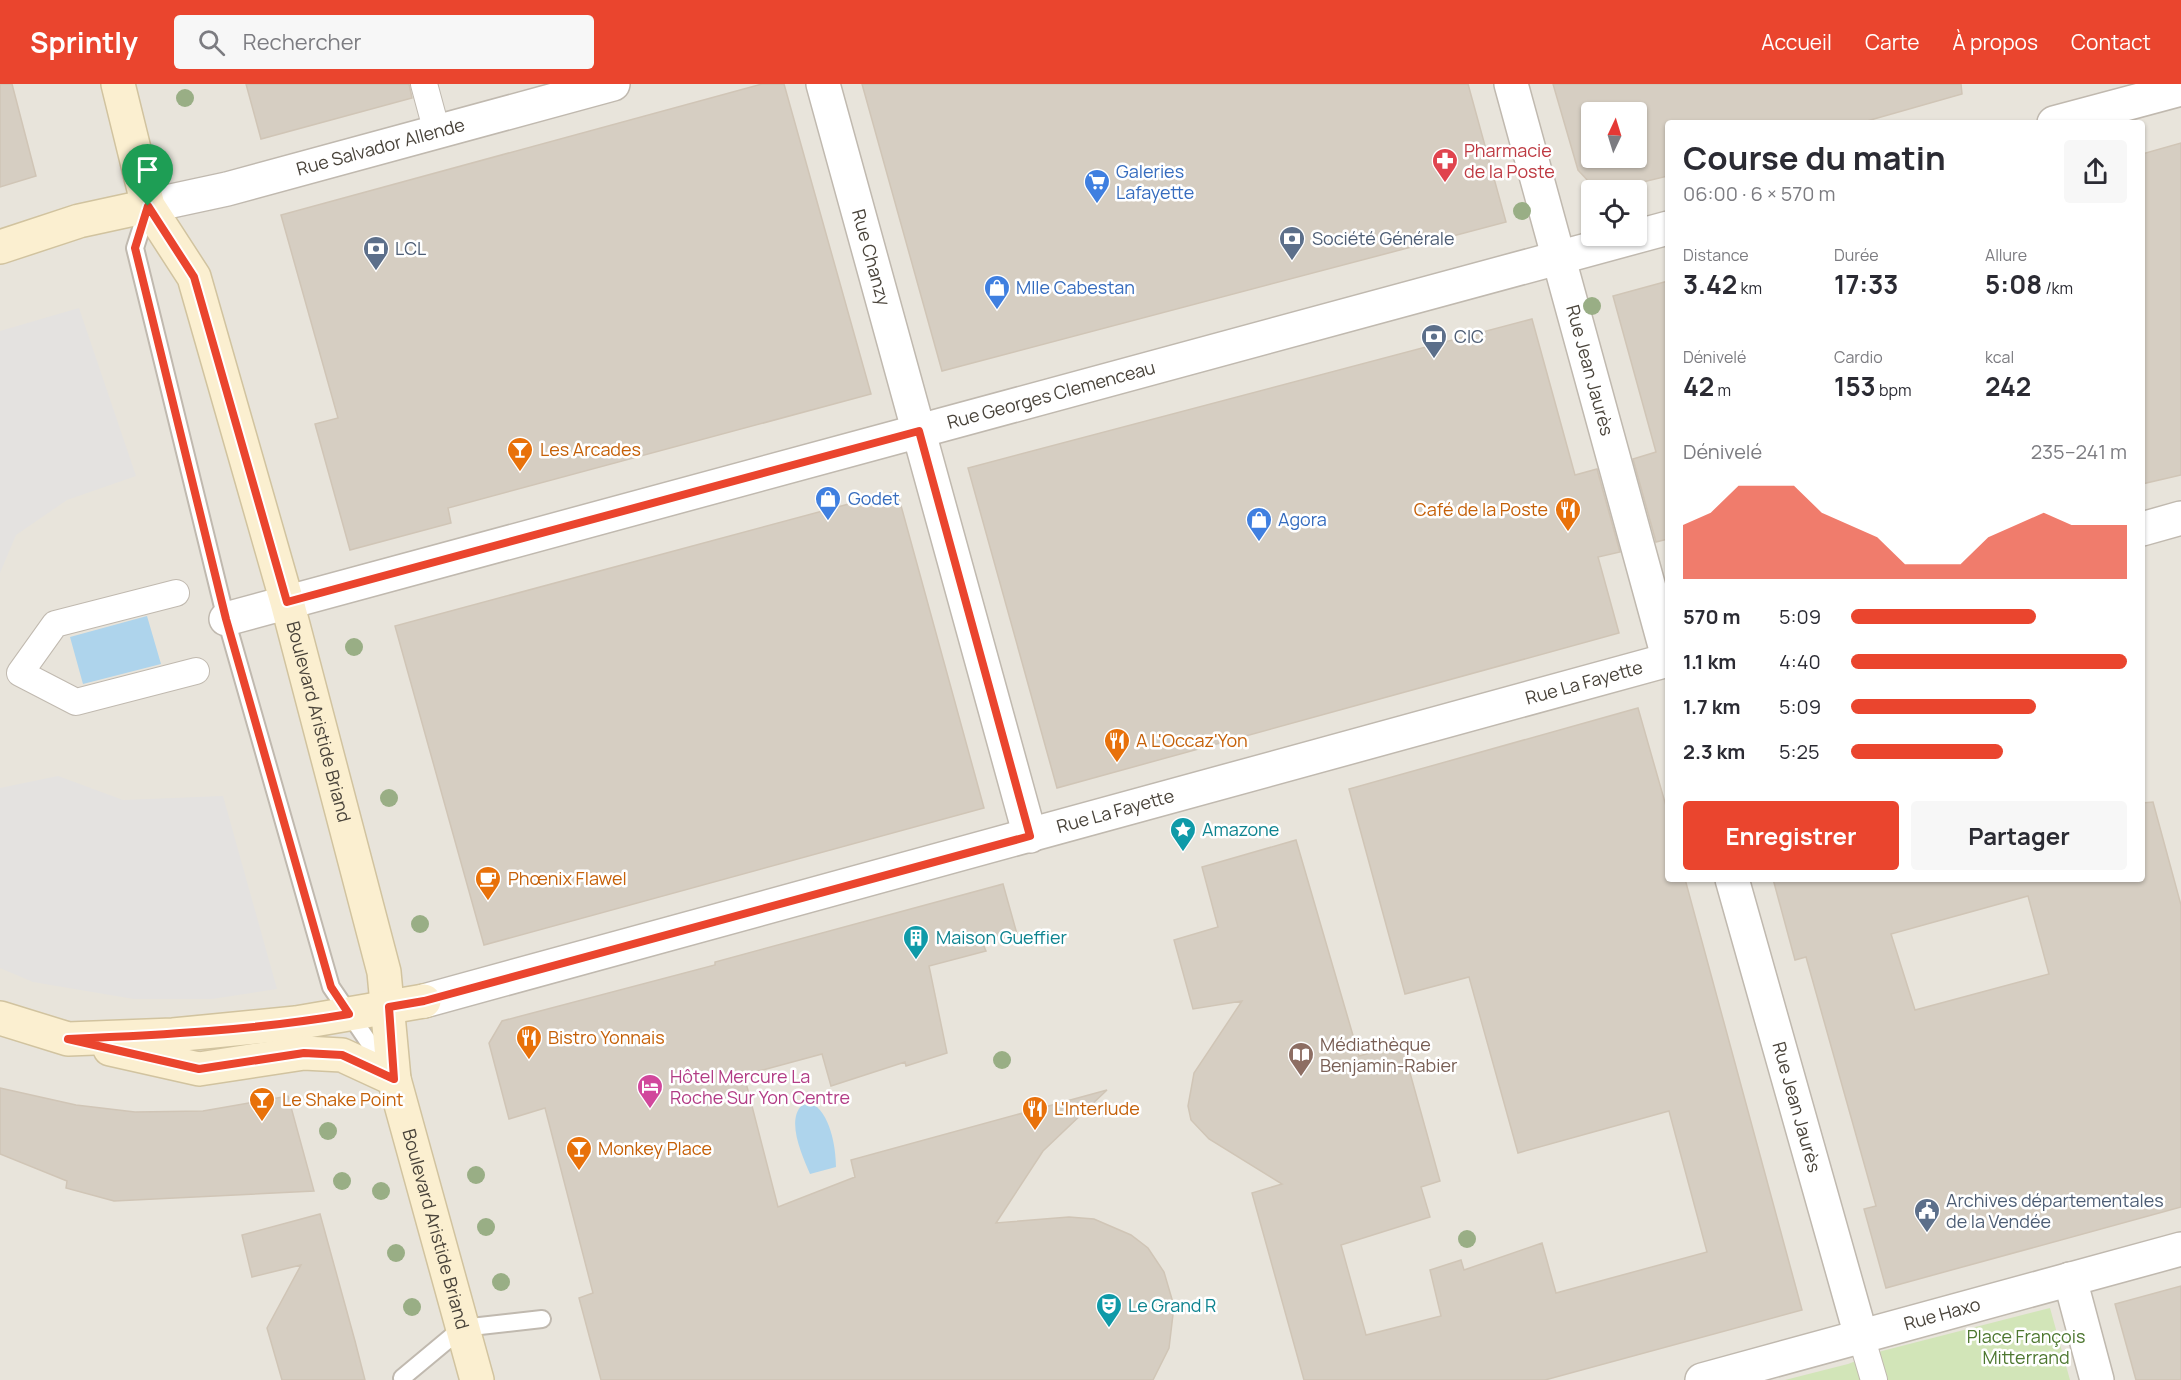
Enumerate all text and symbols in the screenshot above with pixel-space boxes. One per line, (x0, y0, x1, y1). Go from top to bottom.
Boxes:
search box (174, 15, 594, 69)
text: Sprintly (30, 23, 138, 61)
icon: search (195, 26, 228, 59)
text: Rechercher (243, 27, 361, 57)
text: Accueil (1761, 28, 1832, 56)
text: Carte (1865, 28, 1919, 56)
text: À propos (1952, 28, 2038, 56)
text: Contact (2071, 28, 2151, 56)
north arrow (1581, 102, 1647, 168)
map controls (1581, 102, 1647, 246)
street label: Rue Salvador Allende (293, 112, 467, 181)
text: Course du matin (1683, 135, 1946, 180)
place label: Pharmacie de la Poste (1464, 138, 1555, 183)
button: share (2064, 140, 2127, 203)
pin (122, 144, 173, 206)
pharmacy icon: Pharmacie de la Poste (1430, 146, 1460, 184)
icon: arrive (131, 153, 164, 186)
place label: Galeries Lafayette (1116, 159, 1194, 204)
supermarket icon: Galeries Lafayette (1082, 167, 1112, 205)
button: locate (1581, 180, 1647, 246)
text: 06:00 · 6 × 570 m (1683, 180, 1835, 207)
street label: Rue Chanzy (847, 206, 897, 309)
bank icon: Société Générale (1277, 224, 1307, 262)
place label: Société Générale (1312, 226, 1455, 250)
bank icon: LCL (361, 234, 391, 272)
place label: LCL (395, 236, 426, 260)
text: Distance (1683, 244, 1749, 266)
text: Durée (1834, 244, 1879, 266)
text: Allure (1985, 244, 2027, 266)
text: 3.42 (1683, 266, 1737, 302)
text: 17:33 (1834, 266, 1898, 302)
text: 5:08 (1985, 266, 2042, 302)
shop icon: Mlle Cabestan (982, 273, 1012, 311)
place label: Mlle Cabestan (1016, 275, 1135, 299)
text: km (1737, 277, 1762, 299)
text: /km (2042, 277, 2073, 299)
street label: Rue Jean Jaurès (1561, 302, 1620, 438)
bank icon: CIC (1419, 322, 1449, 360)
place label: CIC (1454, 324, 1484, 348)
text: Dénivelé (1683, 346, 1746, 368)
text: Cardio (1834, 346, 1883, 368)
text: kcal (1985, 346, 2014, 368)
street label: Rue Georges Clemenceau (944, 355, 1158, 434)
text: 42 (1683, 368, 1714, 404)
text: 153 (1834, 368, 1876, 404)
text: 242 (1985, 368, 2031, 404)
text: m (1714, 379, 1731, 401)
text: bpm (1876, 379, 1911, 401)
bar icon: Les Arcades (505, 435, 535, 473)
place label: Les Arcades (540, 437, 641, 461)
text: Dénivelé (1683, 438, 1762, 465)
text: 235–241 m (2031, 438, 2127, 465)
shop icon: Godet (813, 484, 843, 522)
place label: Godet (848, 486, 900, 510)
restaurant icon: Café de la Poste (1553, 495, 1583, 533)
place label: Café de la Poste (1414, 497, 1548, 521)
shop icon: Agora (1244, 505, 1274, 543)
place label: Agora (1278, 507, 1327, 531)
text: 570 m (1683, 603, 1741, 630)
text: 5:09 (1779, 603, 1821, 630)
street label: Boulevard Aristide Briand (282, 618, 357, 825)
text: 1.1 km (1683, 648, 1736, 675)
text: 4:40 (1779, 648, 1821, 675)
street label: Rue La Fayette (1523, 654, 1645, 710)
text: 1.7 km (1683, 693, 1740, 720)
text: 5:09 (1779, 693, 1821, 720)
restaurant icon: A L'Occaz'Yon (1102, 726, 1132, 764)
place label: A L'Occaz'Yon (1136, 728, 1248, 752)
text: 2.3 km (1683, 738, 1745, 765)
text: 5:25 (1779, 738, 1819, 765)
street label: Rue La Fayette (1054, 783, 1177, 838)
button: Enregistrer (1683, 801, 1899, 870)
button: Partager (1911, 801, 2127, 870)
place icon: Amazone (1168, 815, 1198, 853)
place label: Amazone (1202, 817, 1279, 841)
cafe icon: Phœnix Flawel (473, 864, 503, 902)
place label: Phœnix Flawel (508, 866, 627, 890)
building icon: Maison Gueffier (901, 923, 931, 961)
place label: Maison Gueffier (936, 925, 1068, 949)
restaurant icon: Bistro Yonnais (514, 1023, 544, 1061)
place label: Bistro Yonnais (548, 1025, 665, 1049)
place label: Médiathèque Benjamin-Rabier (1320, 1032, 1458, 1077)
street label: Rue Jean Jaurès (1767, 1039, 1827, 1175)
library icon: Médiathèque Benjamin-Rabier (1286, 1040, 1316, 1078)
place label: Hôtel Mercure La Roche Sur Yon Centre (670, 1064, 850, 1109)
hotel icon: Hôtel Mercure La Roche Sur Yon Centre (635, 1072, 665, 1110)
bar icon: Le Shake Point (247, 1085, 277, 1123)
place label: Le Shake Point (282, 1087, 404, 1111)
restaurant icon: L'Interlude (1020, 1094, 1050, 1132)
place label: L'Interlude (1054, 1096, 1140, 1120)
street label: Boulevard Aristide Briand (397, 1126, 475, 1332)
bar icon: Monkey Place (564, 1134, 594, 1172)
place label: Monkey Place (598, 1136, 712, 1160)
place label: Archives départementales de la Vendée (1946, 1188, 2164, 1233)
public building icon: Archives départementales de la Vendée (1912, 1196, 1942, 1234)
theatre icon: Le Grand R (1094, 1291, 1124, 1329)
street label: Rue Haxo (1901, 1291, 1983, 1335)
place label: Le Grand R (1128, 1293, 1216, 1317)
park label: Place François Mitterrand (1967, 1324, 2085, 1369)

